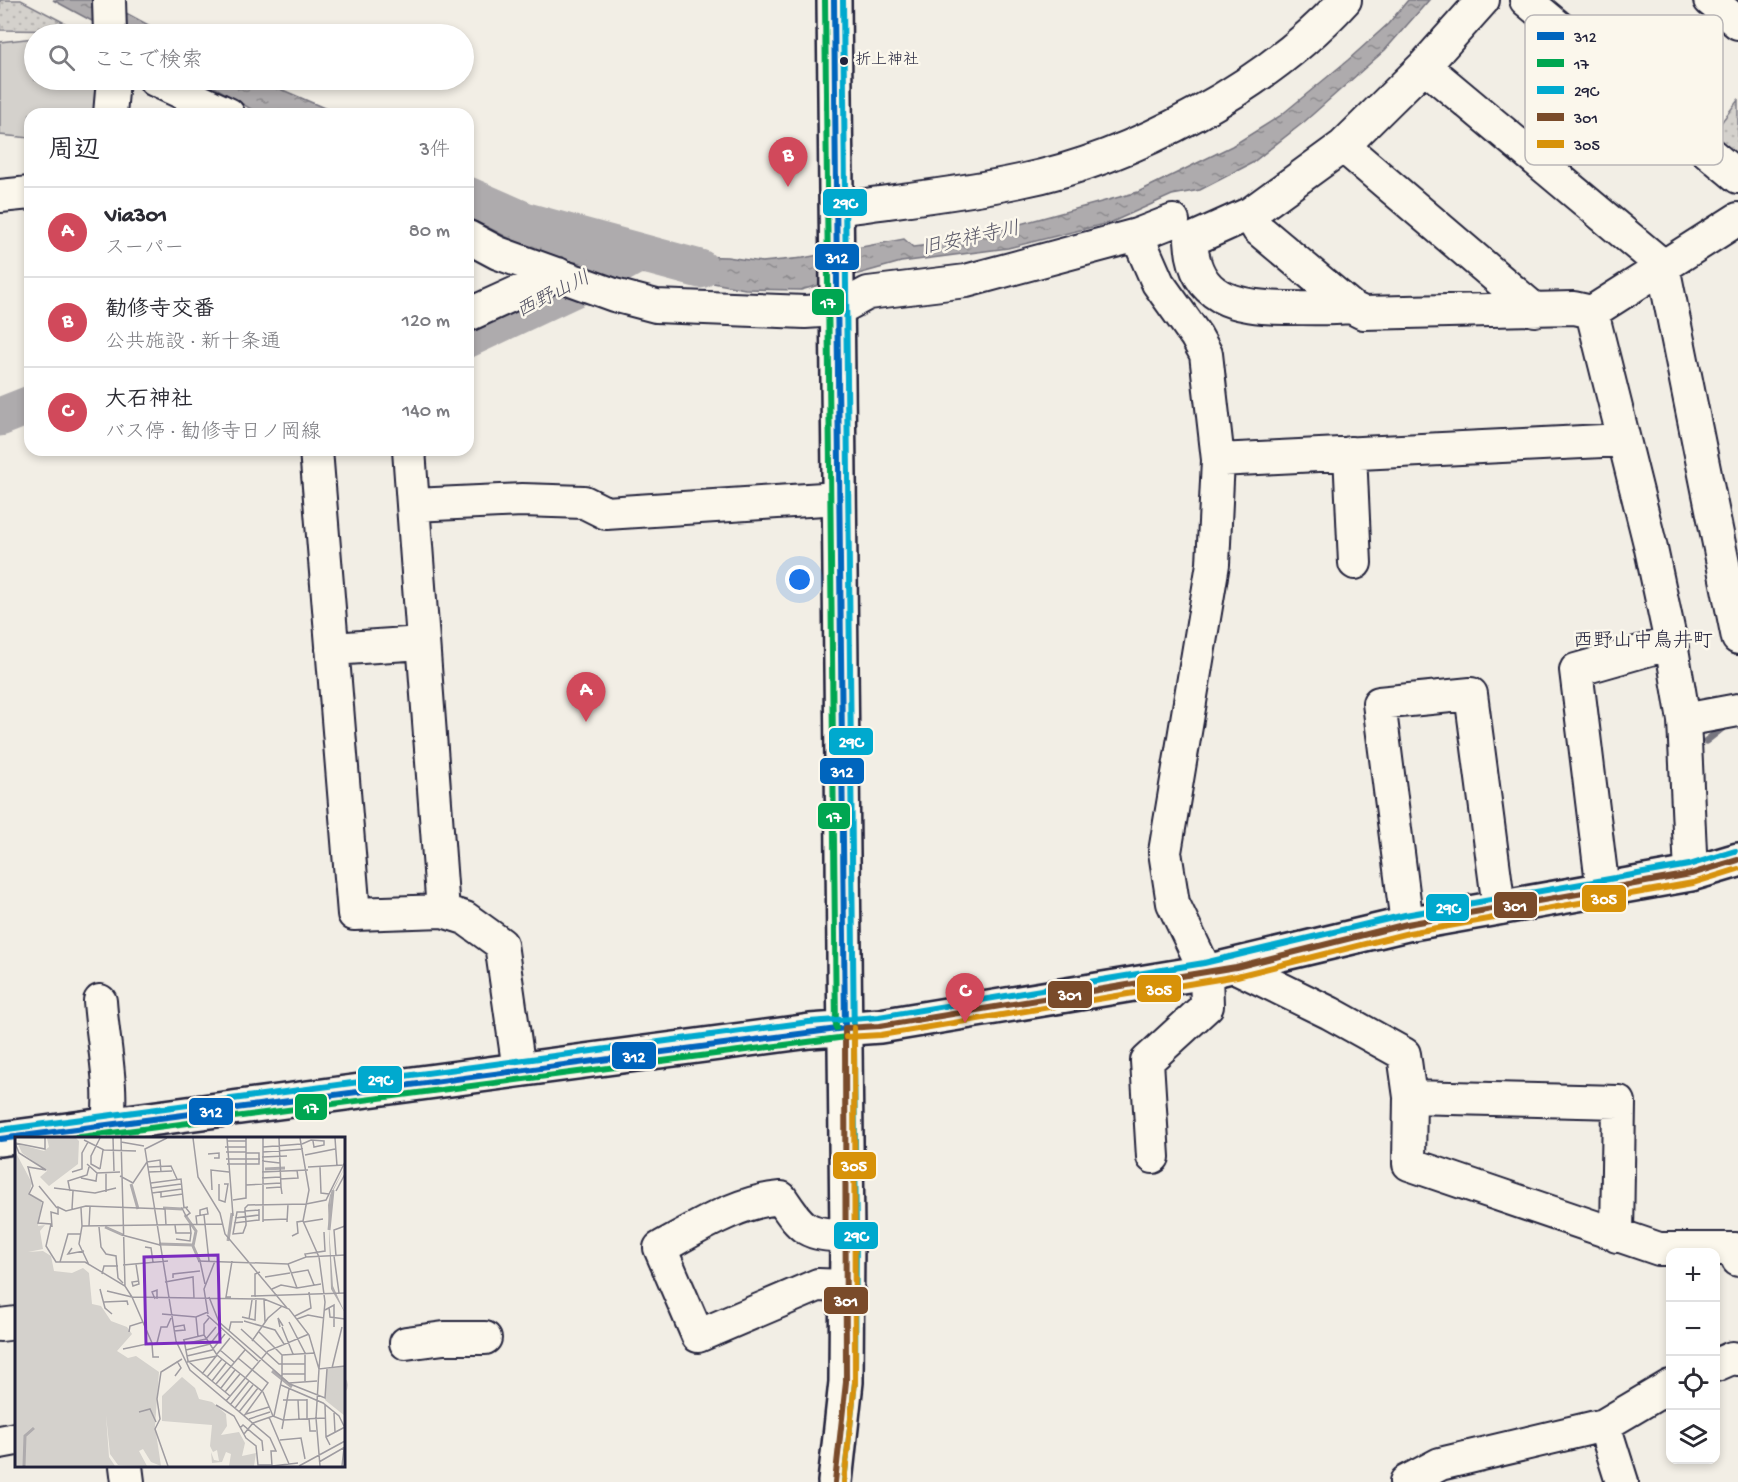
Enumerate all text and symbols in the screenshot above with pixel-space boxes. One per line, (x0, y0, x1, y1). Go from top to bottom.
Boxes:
legend (1525, 15, 1723, 165)
search box (24, 24, 474, 90)
text: 312 (1573, 30, 1597, 49)
icon: search (45, 41, 78, 74)
text: ここで検索 (93, 49, 203, 75)
place label: 折上神社 (855, 51, 919, 71)
marker: 折上神社 (838, 55, 850, 67)
text: 17 (1573, 57, 1589, 76)
text: 29C (1574, 84, 1600, 103)
text: 301 (1573, 111, 1598, 130)
text: 周辺 (48, 137, 100, 168)
pin: B (768, 138, 808, 187)
text: 305 (1573, 138, 1600, 157)
text: 3件 (420, 140, 450, 163)
line badge: 29C (822, 188, 868, 217)
text: 29C (833, 196, 859, 215)
text: Via301 (105, 204, 167, 230)
water label: 旧安祥寺川 (919, 216, 1022, 262)
text: A (62, 221, 73, 244)
text: 80 m (409, 221, 450, 244)
text: スーパー (105, 238, 184, 261)
line badge: 312 (814, 243, 860, 271)
text: 312 (825, 251, 848, 270)
water label: 西野山川 (513, 267, 595, 324)
line badge: 17 (811, 288, 845, 316)
text: 17 (820, 296, 836, 315)
text: 勧修寺交番 (105, 298, 215, 324)
text: B (62, 311, 73, 334)
text: 120 m (402, 311, 450, 334)
text: 公共施設 · 新十条通 (105, 332, 281, 355)
text: 大石神社 (105, 388, 193, 414)
text: C (62, 401, 73, 424)
text: 140 m (402, 401, 450, 424)
text: バス停 · 勧修寺日ノ岡線 (105, 422, 321, 445)
your location (785, 565, 814, 594)
district label: 西野山中鳥井町 (1573, 629, 1713, 654)
pin: A (566, 672, 606, 722)
line badge: 29C (828, 727, 874, 756)
text: 29C (839, 735, 865, 754)
line badge: 312 (819, 757, 865, 785)
text: 312 (830, 765, 853, 784)
line badge: 17 (817, 802, 851, 830)
text: 17 (826, 810, 842, 829)
line badge: 305 (1581, 884, 1627, 913)
line badge: 301 (1493, 891, 1538, 919)
text: 305 (1590, 892, 1617, 911)
line badge: 29C (1425, 893, 1470, 922)
text: 301 (1502, 899, 1527, 918)
text: 29C (1436, 901, 1462, 920)
pin: C (946, 974, 984, 1023)
line badge: 305 (1136, 974, 1182, 1003)
line badge: 301 (1047, 980, 1093, 1009)
text: 305 (1145, 983, 1172, 1002)
text: 301 (1057, 988, 1082, 1007)
line badge: 312 (611, 1041, 657, 1070)
text: 312 (622, 1050, 645, 1069)
line badge: 29C (357, 1065, 403, 1094)
text: 29C (368, 1073, 394, 1092)
line badge: 17 (294, 1093, 328, 1121)
line badge: 312 (188, 1097, 234, 1126)
text: 17 (303, 1101, 319, 1120)
text: 312 (199, 1105, 222, 1124)
inset map (15, 1137, 345, 1467)
line badge: 305 (832, 1151, 877, 1180)
text: 305 (840, 1159, 867, 1178)
line badge: 29C (833, 1221, 879, 1250)
text: 29C (844, 1229, 870, 1248)
map controls (1666, 1248, 1720, 1464)
button: + (1666, 1248, 1720, 1302)
line badge: 301 (823, 1286, 869, 1315)
text: 301 (833, 1294, 858, 1313)
button: − (1666, 1302, 1720, 1356)
button: locate (1666, 1356, 1720, 1410)
button: layers (1666, 1410, 1720, 1464)

